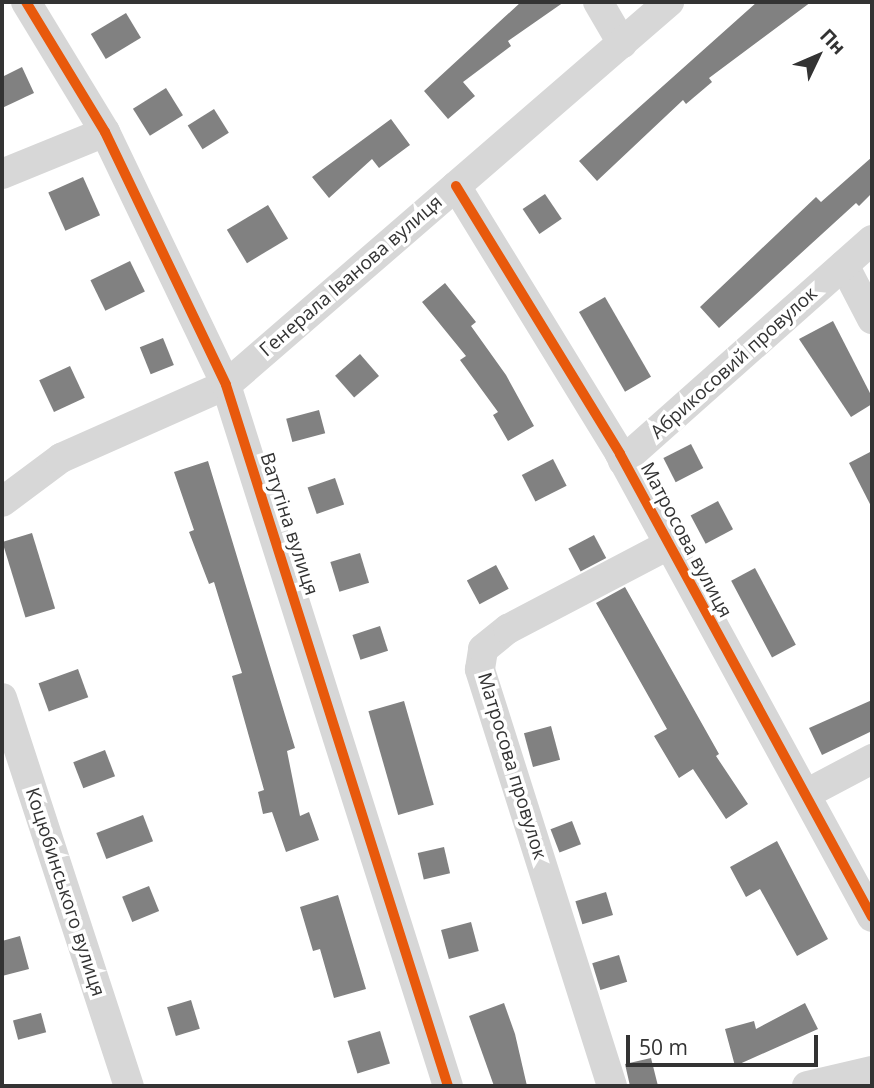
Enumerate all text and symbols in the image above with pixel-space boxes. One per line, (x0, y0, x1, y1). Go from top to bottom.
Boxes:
north arrow (783, 21, 853, 91)
text: Пн (814, 23, 852, 60)
street label: Генерала Іванова вулиця (255, 191, 447, 361)
street label: Абрикосовий провулок (646, 282, 822, 444)
street label: Ватутіна вулиця (255, 450, 323, 598)
street label: Матросова вулиця (635, 459, 737, 621)
street label: Матросова провулок (473, 670, 551, 862)
street label: Коцюбинського вулиця (20, 785, 110, 999)
scale bar (629, 1021, 822, 1066)
text: 50 m (639, 1033, 688, 1061)

